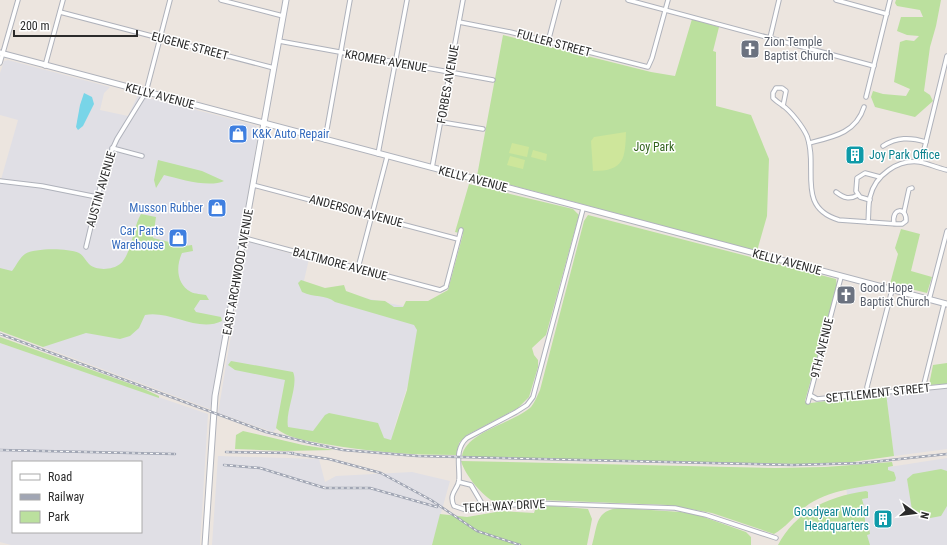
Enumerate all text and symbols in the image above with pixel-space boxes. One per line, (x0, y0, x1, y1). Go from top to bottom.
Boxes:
scale bar (14, 12, 137, 38)
text: 200 m (20, 19, 50, 33)
street label: FULLER STREET (515, 26, 593, 60)
street label: EUGENE STREET (150, 29, 230, 63)
place label: Zion Temple Baptist Church (764, 35, 834, 63)
church icon: Zion Temple Baptist Church (739, 38, 761, 60)
street label: FORBES AVENUE (434, 43, 462, 125)
street label: KROMER AVENUE (344, 47, 428, 75)
street label: KELLY AVENUE (124, 80, 196, 112)
shop icon: K&K Auto Repair (227, 123, 249, 145)
place label: K&K Auto Repair (252, 127, 330, 141)
park label: Joy Park (634, 140, 675, 154)
building icon: Joy Park Office (844, 144, 866, 166)
place label: Joy Park Office (869, 148, 940, 162)
street label: AUSTIN AVENUE (83, 149, 119, 229)
street label: KELLY AVENUE (437, 163, 509, 195)
street label: ANDERSON AVENUE (308, 192, 404, 230)
shop icon: Musson Rubber (206, 197, 228, 219)
place label: Musson Rubber (129, 201, 203, 215)
street label: EAST ARCHWOOD AVENUE (220, 208, 256, 336)
place label: Car Parts Warehouse (111, 224, 164, 252)
shop icon: Car Parts Warehouse (167, 227, 189, 249)
street label: BALTIMORE AVENUE (291, 245, 389, 283)
street label: KELLY AVENUE (751, 246, 823, 278)
place label: Good Hope Baptist Church (860, 281, 930, 309)
church icon: Good Hope Baptist Church (835, 284, 857, 306)
street label: 9TH AVENUE (808, 316, 836, 380)
street label: SETTLEMENT STREET (825, 381, 931, 405)
legend (12, 461, 142, 533)
text: Road (48, 470, 72, 484)
text: Railway (48, 490, 84, 504)
north arrow (895, 493, 935, 533)
street label: TECH WAY DRIVE (462, 497, 546, 515)
place label: Goodyear World Headquarters (794, 505, 869, 533)
building icon: Goodyear World Headquarters (872, 508, 894, 530)
text: Park (48, 510, 70, 524)
text: N (917, 510, 931, 520)

